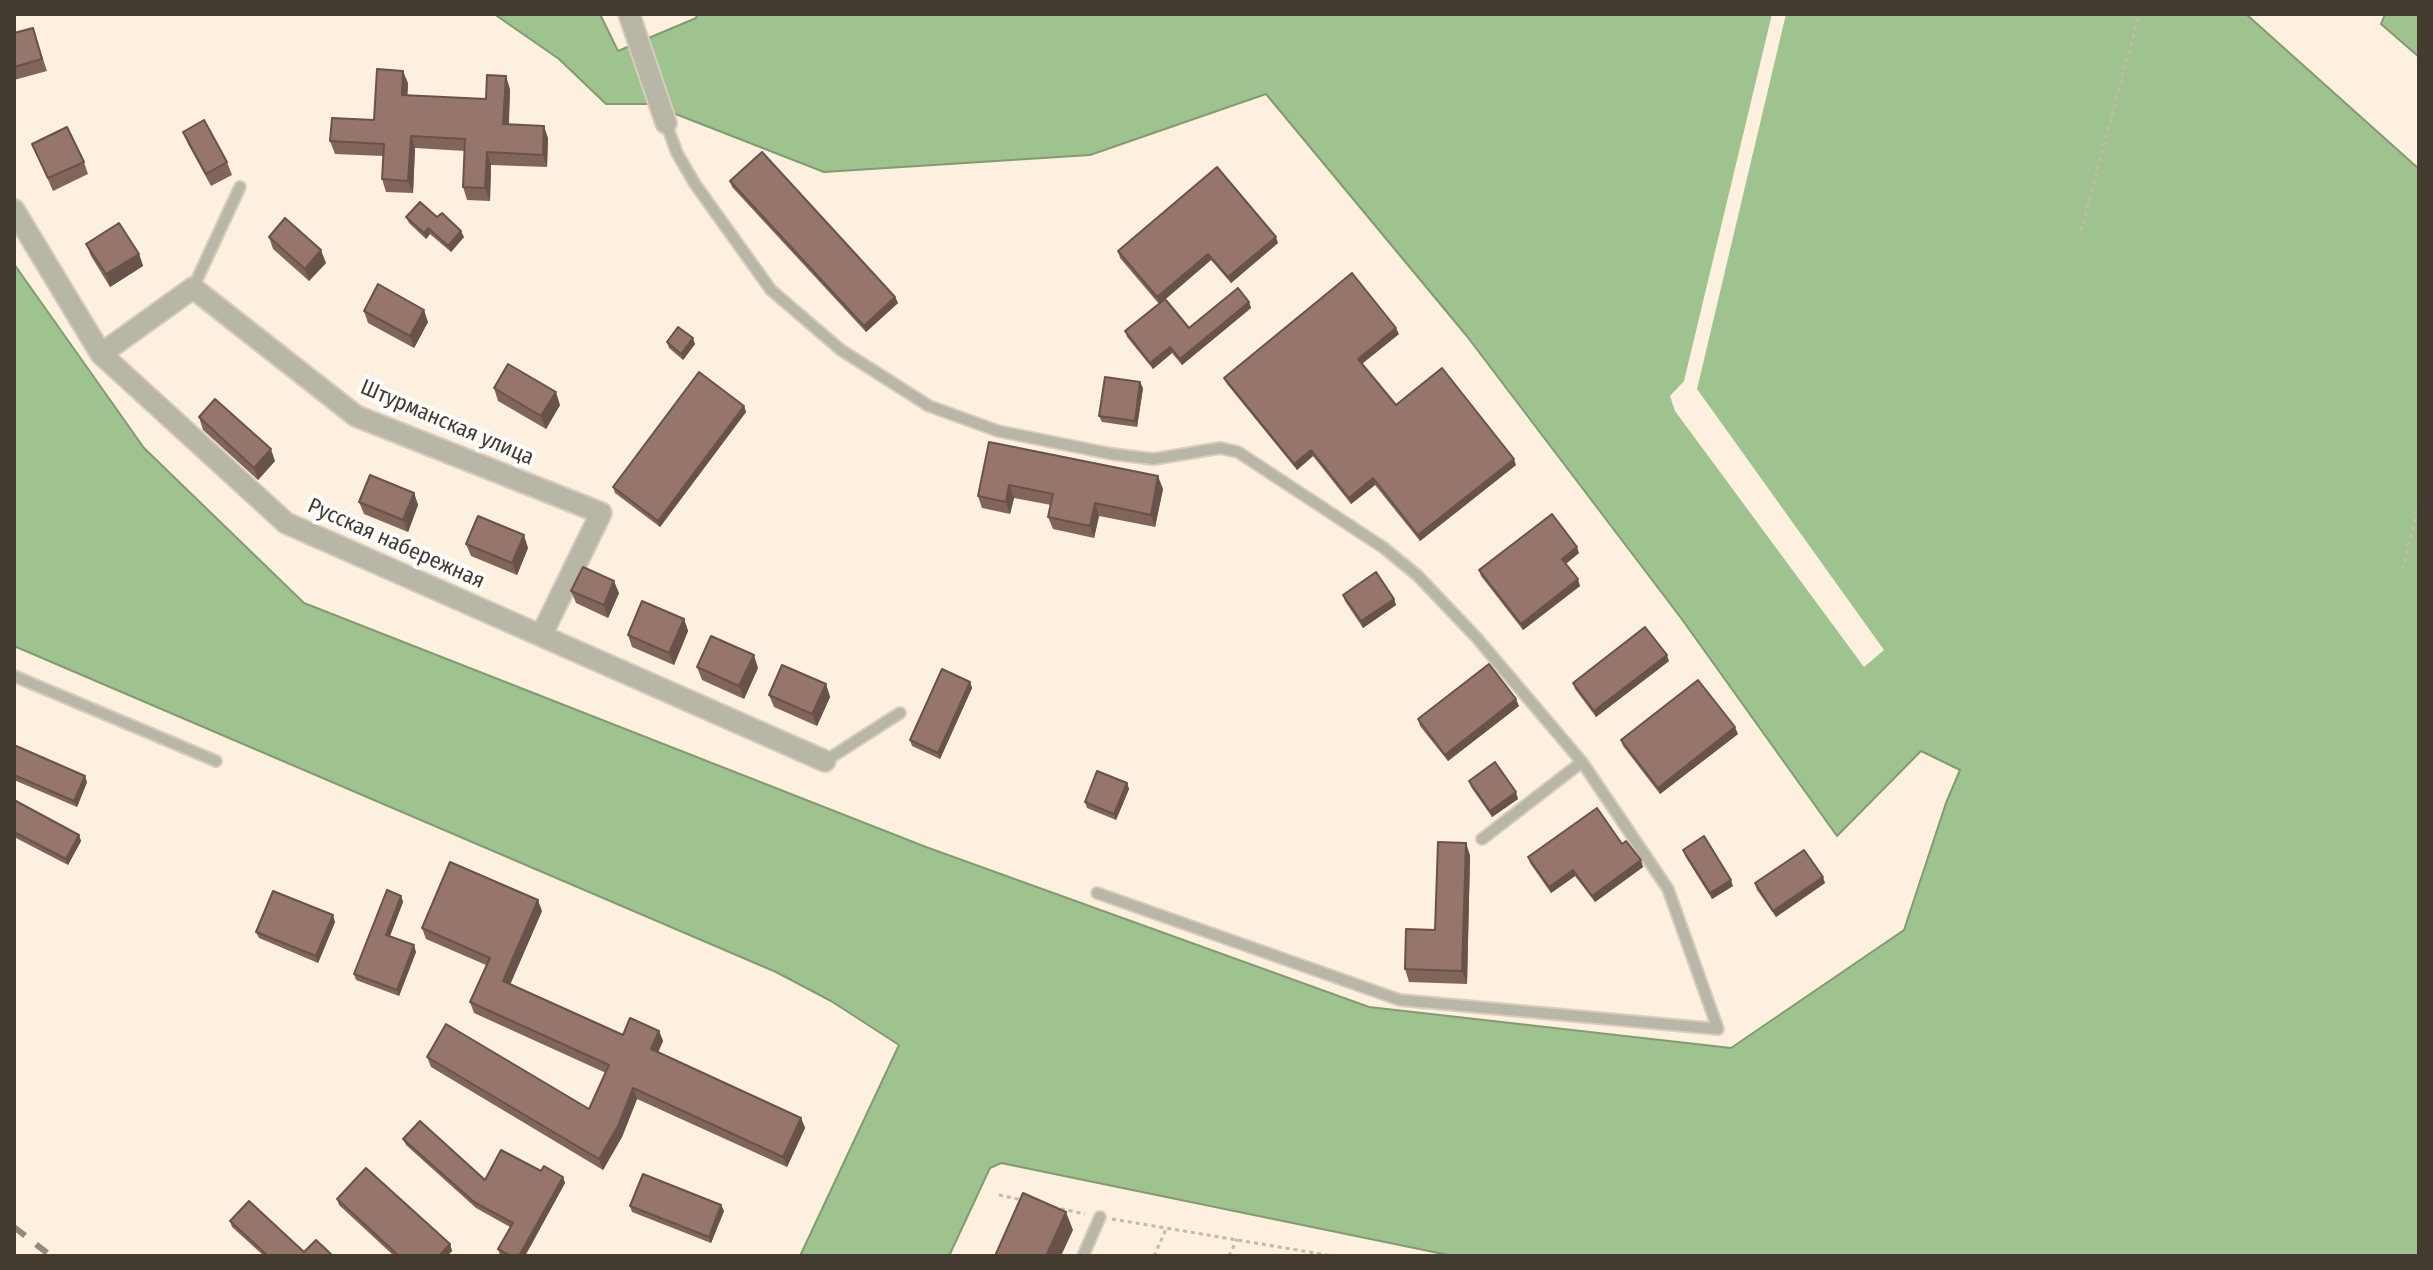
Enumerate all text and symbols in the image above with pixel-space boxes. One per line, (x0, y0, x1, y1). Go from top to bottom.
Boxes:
street label: Штурманская улица (356, 375, 538, 471)
street label: Русская набережная (303, 493, 489, 595)

